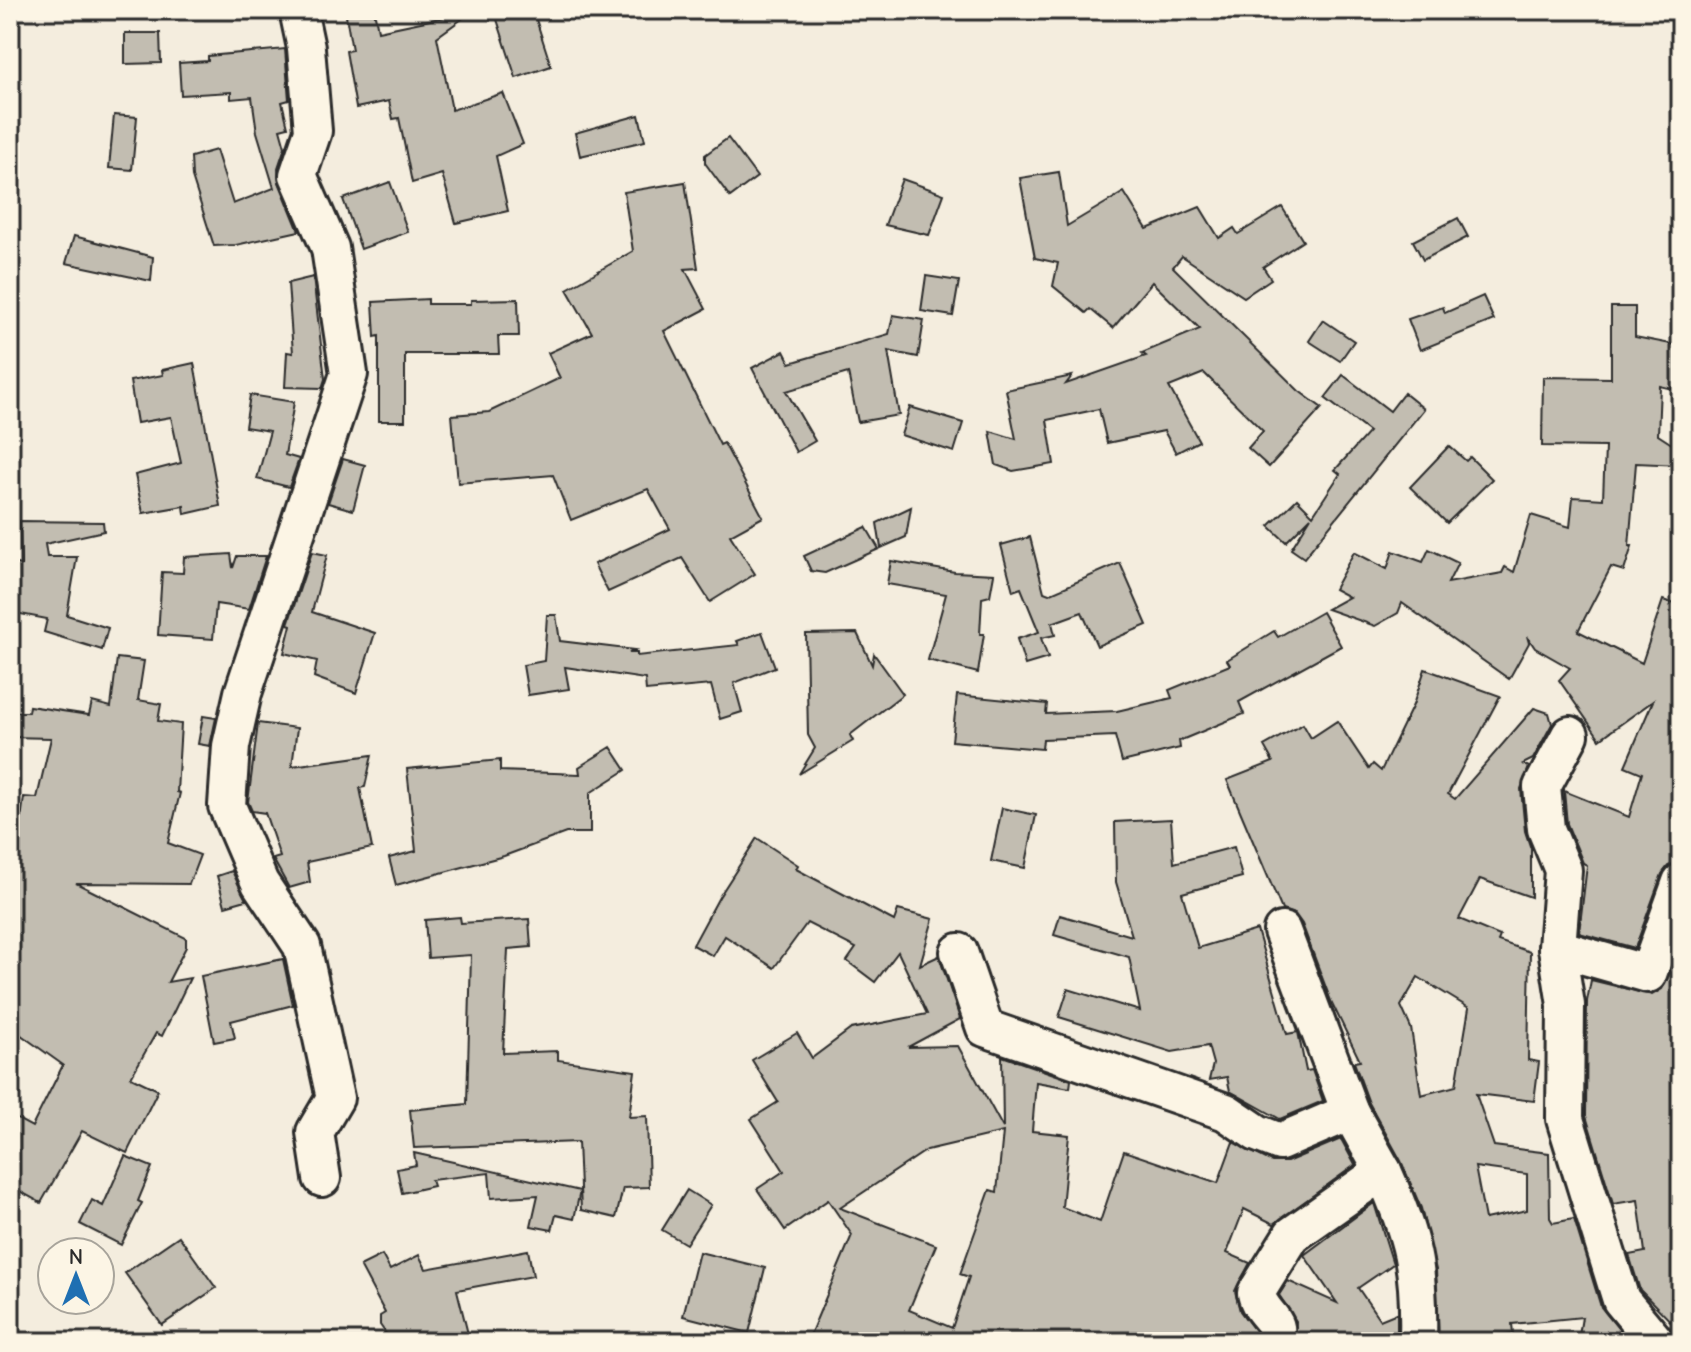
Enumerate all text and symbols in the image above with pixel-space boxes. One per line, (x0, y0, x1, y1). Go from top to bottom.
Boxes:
north arrow (36, 1236, 116, 1316)
text: N (69, 1244, 83, 1270)

